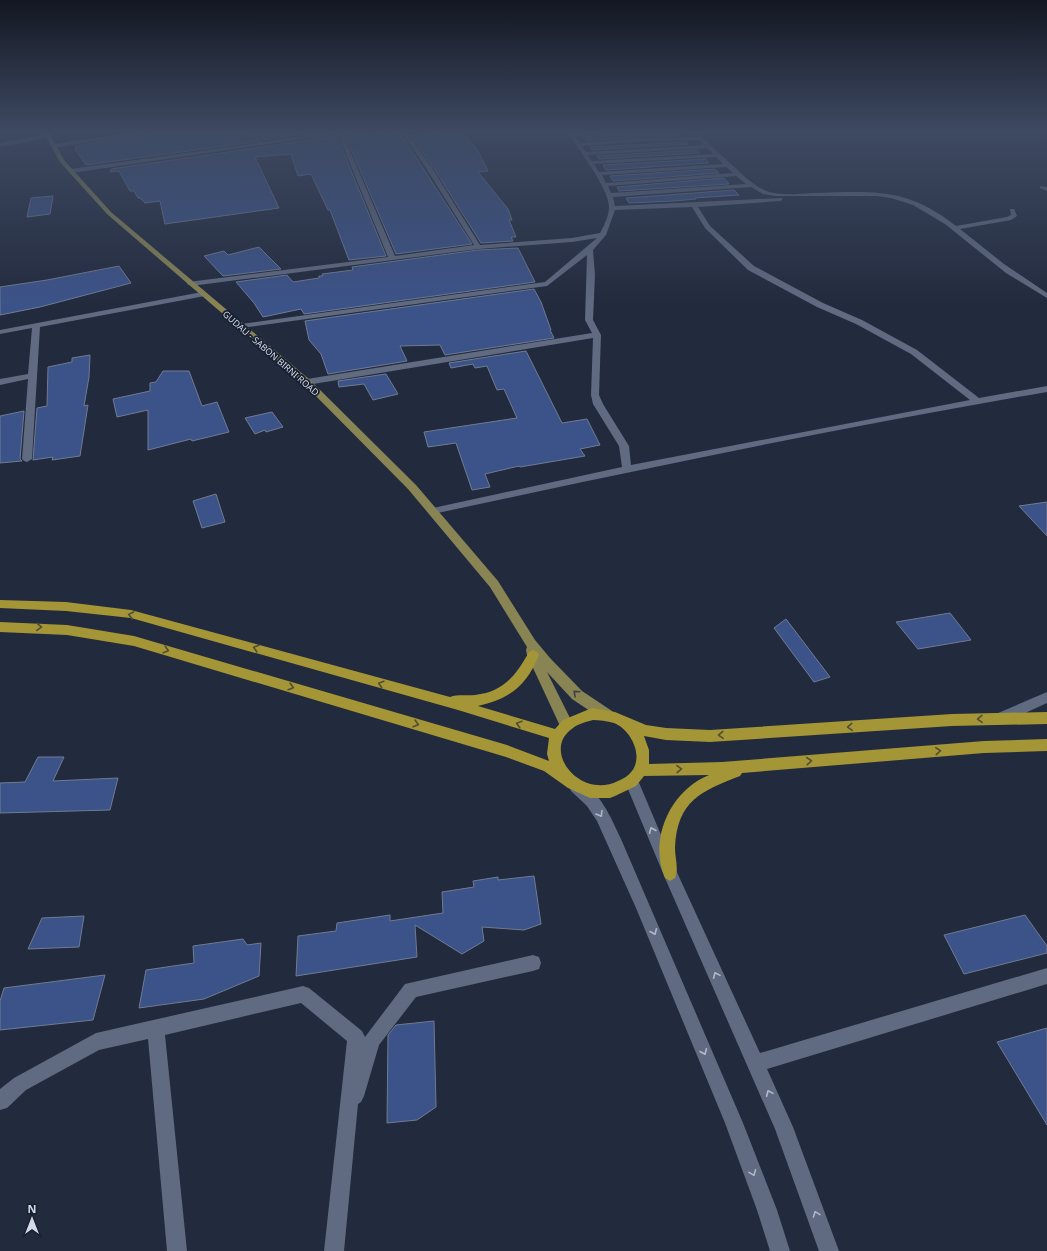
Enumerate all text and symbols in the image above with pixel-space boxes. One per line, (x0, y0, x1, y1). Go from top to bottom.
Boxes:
street label: GUDAU - SABON BIRNI ROAD (220, 308, 322, 399)
one-way arrow (127, 611, 134, 619)
one-way arrow (36, 622, 42, 631)
one-way arrow (253, 644, 260, 653)
one-way arrow (163, 645, 170, 654)
one-way arrow (378, 680, 385, 689)
one-way arrow (287, 682, 294, 691)
one-way arrow (573, 691, 580, 698)
one-way arrow (977, 715, 983, 723)
one-way arrow (412, 719, 419, 728)
one-way arrow (516, 720, 523, 729)
one-way arrow (847, 723, 853, 732)
one-way arrow (718, 731, 724, 740)
one-way arrow (935, 746, 941, 755)
one-way arrow (806, 757, 812, 766)
one-way arrow (676, 765, 682, 773)
one-way arrow (595, 810, 603, 817)
one-way arrow (649, 826, 657, 833)
one-way arrow (650, 929, 658, 936)
one-way arrow (713, 971, 721, 979)
one-way arrow (700, 1049, 708, 1056)
one-way arrow (766, 1090, 774, 1098)
one-way arrow (748, 1169, 756, 1176)
north arrow (12, 1199, 52, 1239)
text: N (28, 1201, 36, 1216)
one-way arrow (812, 1211, 821, 1218)

